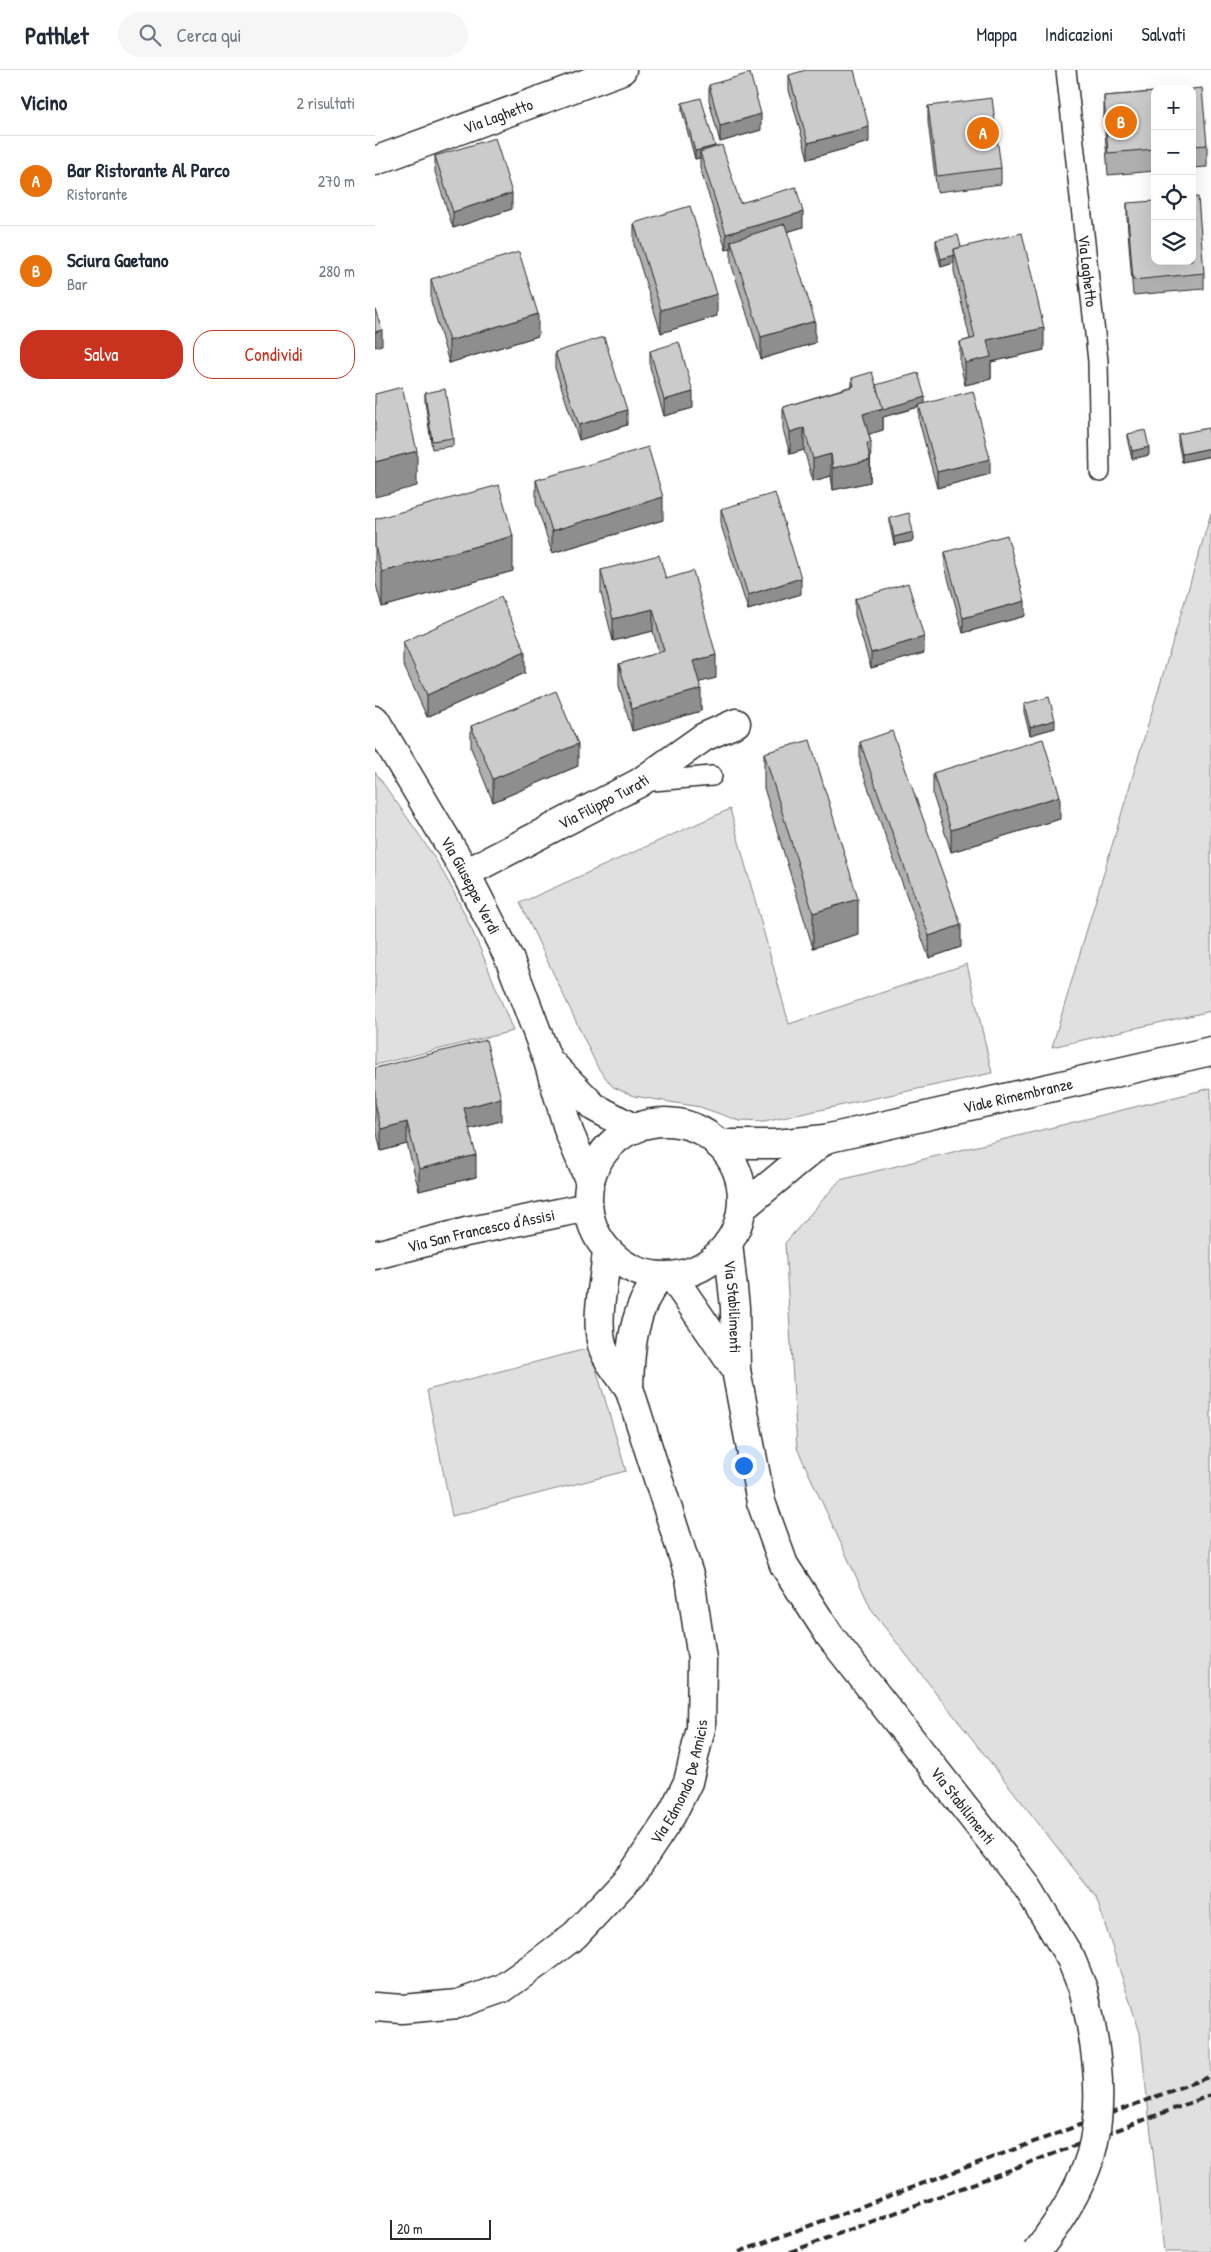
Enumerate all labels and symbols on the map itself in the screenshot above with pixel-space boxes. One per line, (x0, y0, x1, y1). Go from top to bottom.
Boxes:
street label: Via Laghetto (460, 93, 536, 139)
pin: B (1105, 103, 1137, 141)
pin: A (967, 114, 999, 152)
street label: Via Laghetto (1073, 234, 1103, 309)
street label: Via Filippo Turati (554, 768, 653, 834)
street label: Via Giuseppe Verdi (436, 832, 506, 938)
street label: Viale Rimembranze (961, 1072, 1075, 1118)
street label: Via San Francesco d'Assisi (405, 1203, 557, 1257)
street label: Via Stabilimenti (719, 1259, 747, 1353)
your location (731, 1453, 757, 1479)
street label: Via Edmondo De Amicis (644, 1720, 712, 1848)
street label: Via Stabilimenti (926, 1762, 1001, 1849)
scale bar (390, 2217, 491, 2240)

